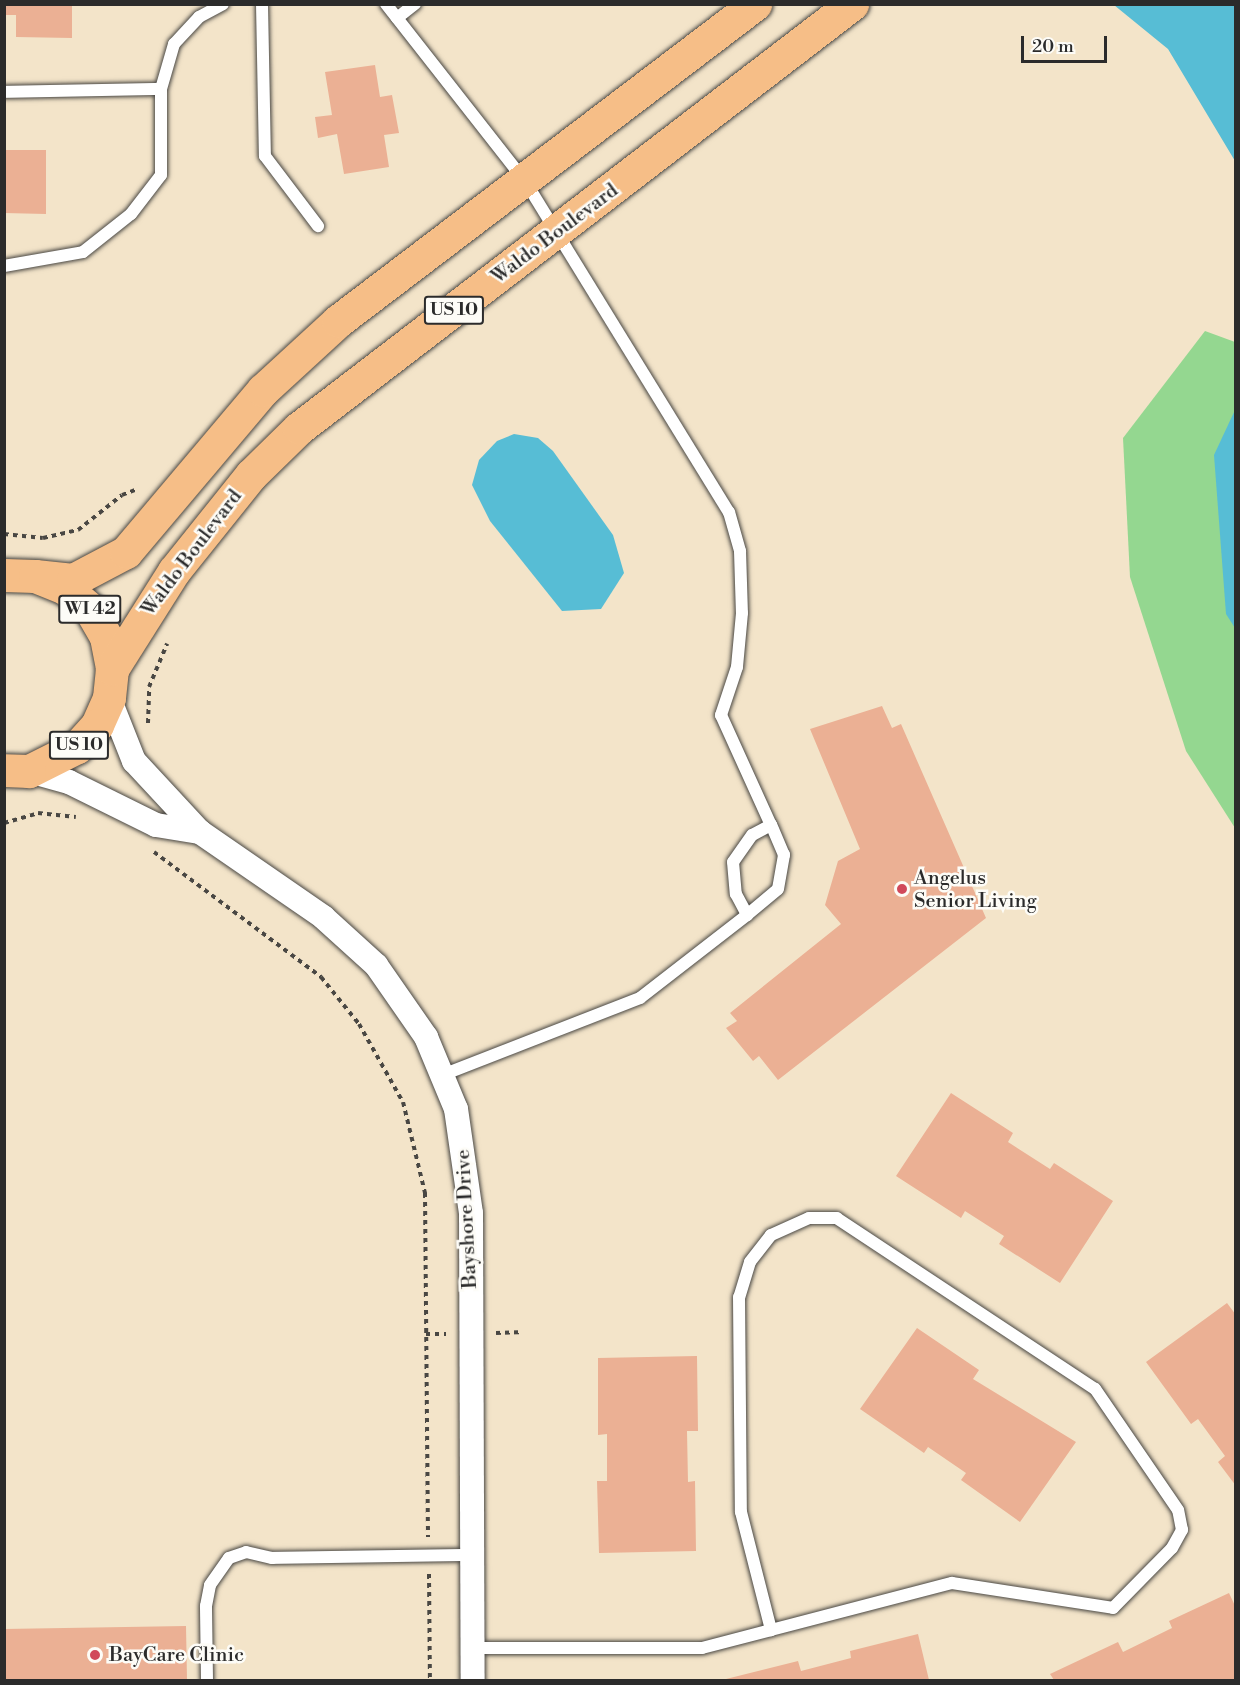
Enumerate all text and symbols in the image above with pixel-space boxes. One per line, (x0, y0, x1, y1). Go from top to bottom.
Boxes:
scale bar (1024, 24, 1110, 62)
text: 20 m (1032, 35, 1074, 58)
street label: Waldo Boulevard (487, 179, 623, 289)
road number: US 10 (422, 295, 486, 325)
street label: Waldo Boulevard (137, 485, 247, 621)
road number: WI 42 (57, 594, 123, 624)
road number: US 10 (48, 730, 110, 760)
place label: Angelus Senior Living (914, 866, 1037, 913)
marker: Angelus Senior Living (895, 882, 909, 896)
street label: Bayshore Drive (451, 1149, 483, 1289)
place label: BayCare Clinic (109, 1643, 244, 1667)
marker: BayCare Clinic (86, 1646, 104, 1664)

